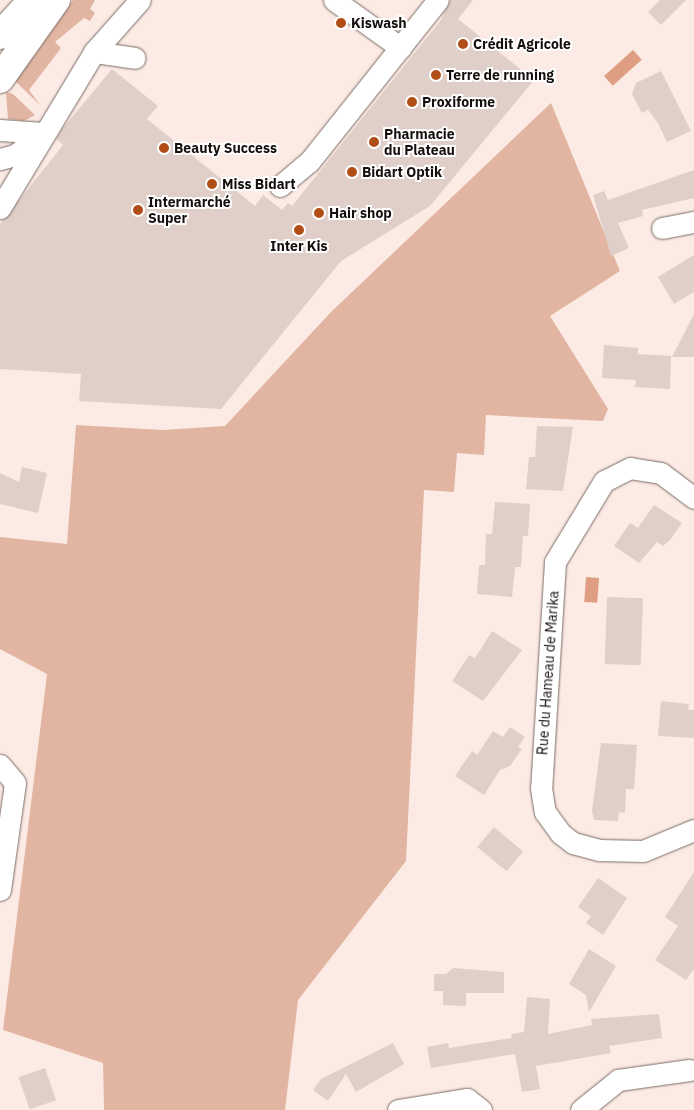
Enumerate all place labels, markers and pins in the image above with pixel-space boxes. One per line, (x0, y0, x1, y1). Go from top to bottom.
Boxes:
place label: Kiswash (351, 15, 407, 31)
marker: Kiswash (335, 17, 347, 29)
place label: Crédit Agricole (473, 36, 571, 52)
marker: Crédit Agricole (457, 38, 469, 50)
place label: Terre de running (446, 67, 554, 83)
marker: Terre de running (430, 69, 442, 81)
place label: Proxiforme (422, 94, 495, 110)
marker: Proxiforme (406, 96, 418, 108)
place label: Pharmacie du Plateau (384, 126, 455, 158)
marker: Pharmacie du Plateau (368, 136, 380, 148)
place label: Beauty Success (174, 140, 277, 156)
marker: Beauty Success (158, 142, 170, 154)
place label: Bidart Optik (362, 164, 442, 180)
marker: Bidart Optik (346, 166, 358, 178)
place label: Miss Bidart (222, 176, 296, 192)
marker: Miss Bidart (206, 178, 218, 190)
place label: Intermarché Super (148, 194, 231, 226)
marker: Intermarché Super (132, 204, 144, 216)
place label: Hair shop (329, 205, 392, 221)
marker: Hair shop (313, 207, 325, 219)
marker: Inter Kis (293, 224, 305, 236)
place label: Inter Kis (270, 238, 328, 254)

